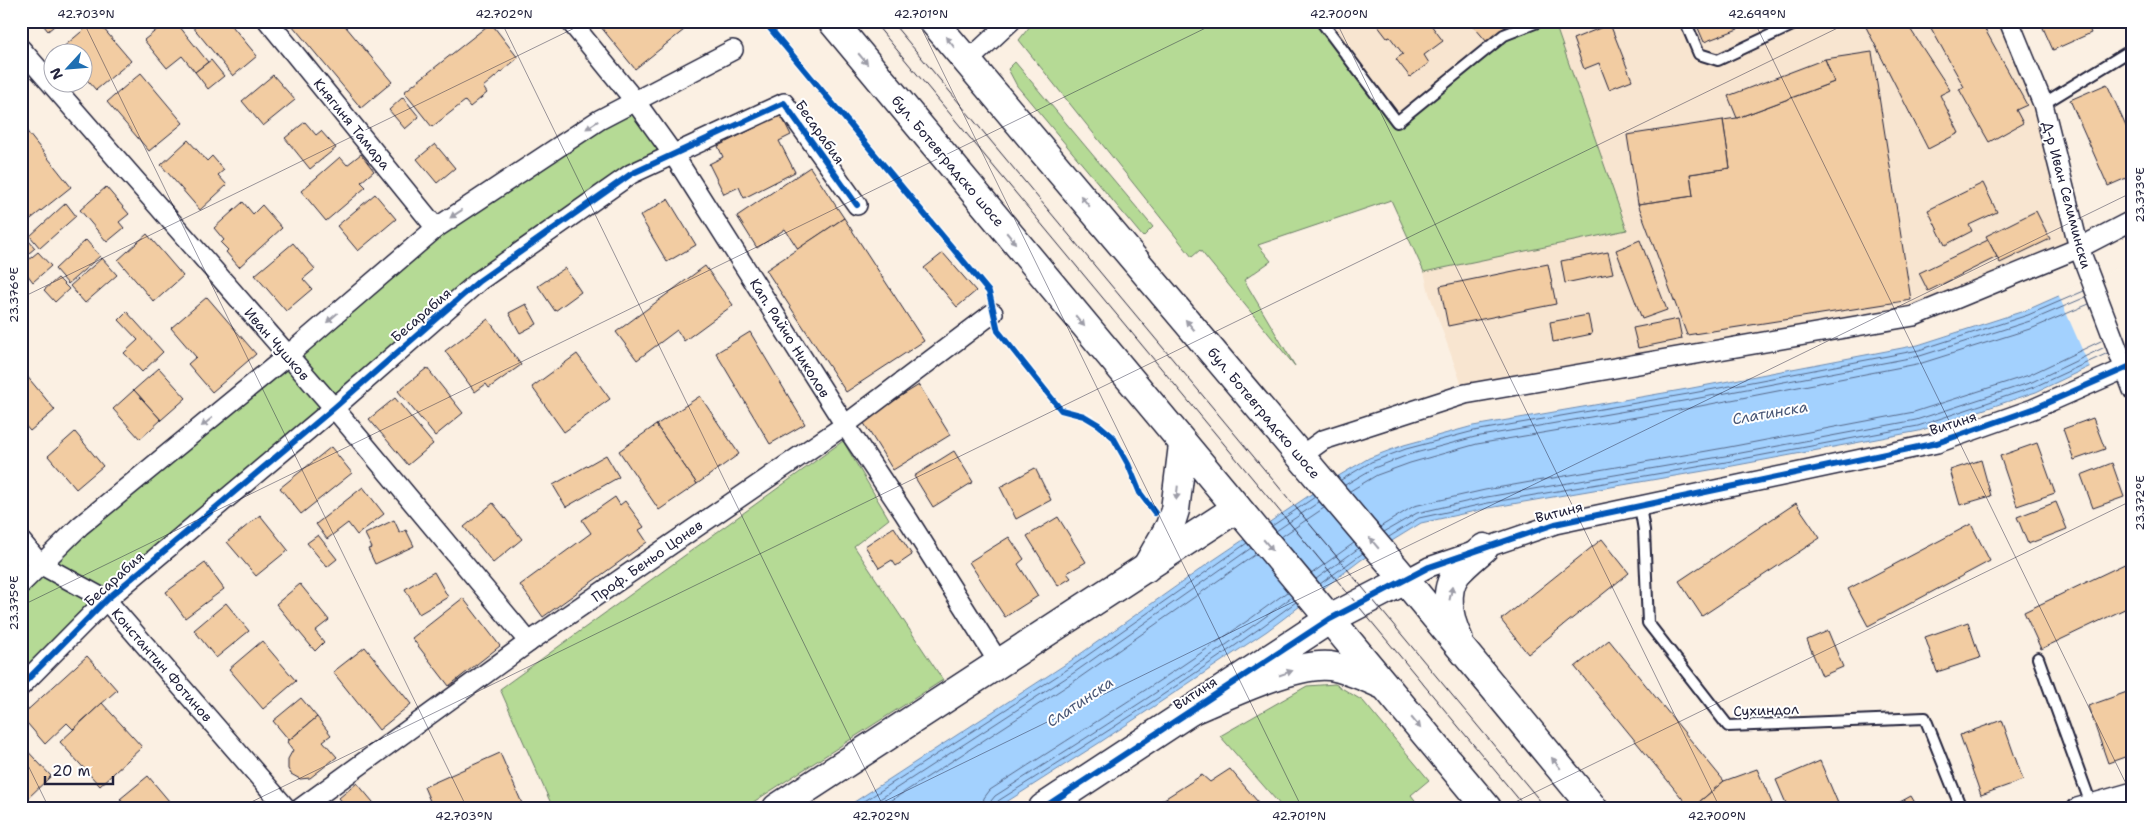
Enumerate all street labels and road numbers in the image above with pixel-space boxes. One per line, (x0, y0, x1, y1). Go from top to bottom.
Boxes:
street label: Княгиня Тамара (310, 75, 394, 173)
street label: бул. Ботевградско шосе (888, 92, 1008, 231)
street label: Бесарабия (791, 96, 849, 168)
street label: Д-р Иван Селимински (2039, 119, 2095, 271)
street label: Кап. Райчо Николов (746, 275, 834, 401)
street label: Бесарабия (387, 284, 455, 346)
street label: Иван Чушков (240, 304, 314, 384)
street label: бул. Ботевградско шосе (1204, 344, 1324, 483)
street label: Витиня (1927, 407, 1979, 439)
street label: Витиня (1533, 497, 1585, 527)
street label: Проф. Беньо Цонев (588, 516, 706, 606)
street label: Бесарабия (80, 548, 148, 610)
street label: Константин Фотинов (108, 604, 216, 726)
street label: Витиня (1170, 672, 1220, 714)
street label: Сухиндол (1733, 700, 1799, 720)

